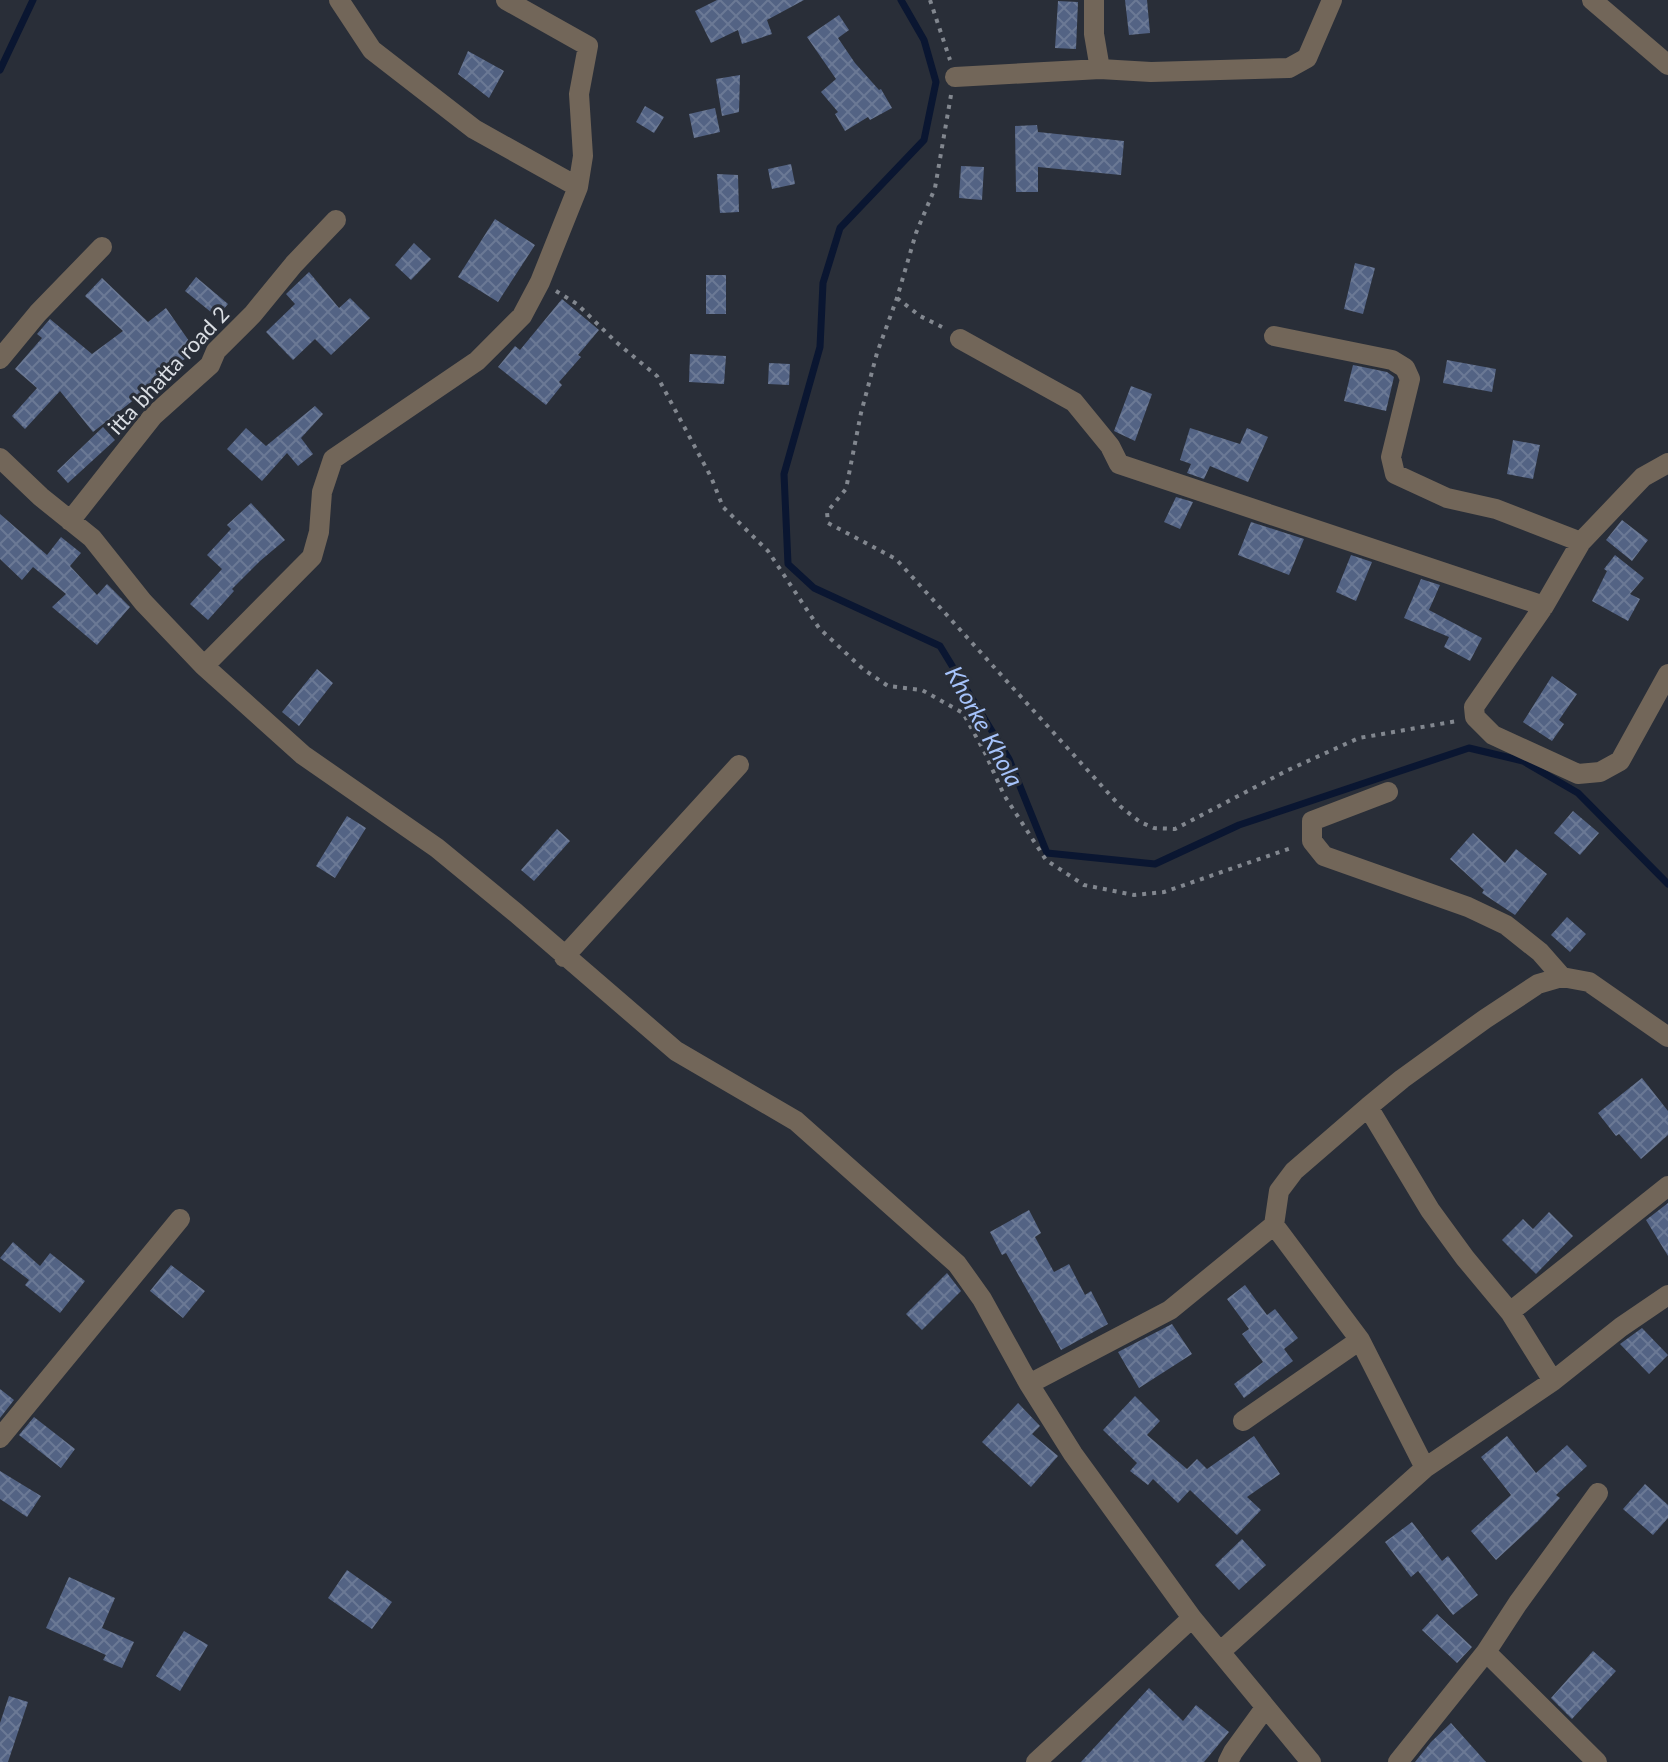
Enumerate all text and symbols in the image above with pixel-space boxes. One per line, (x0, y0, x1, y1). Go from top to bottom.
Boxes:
street label: itta bhatta road 2 (102, 300, 234, 440)
water label: Khorke Khola (940, 661, 1030, 791)

